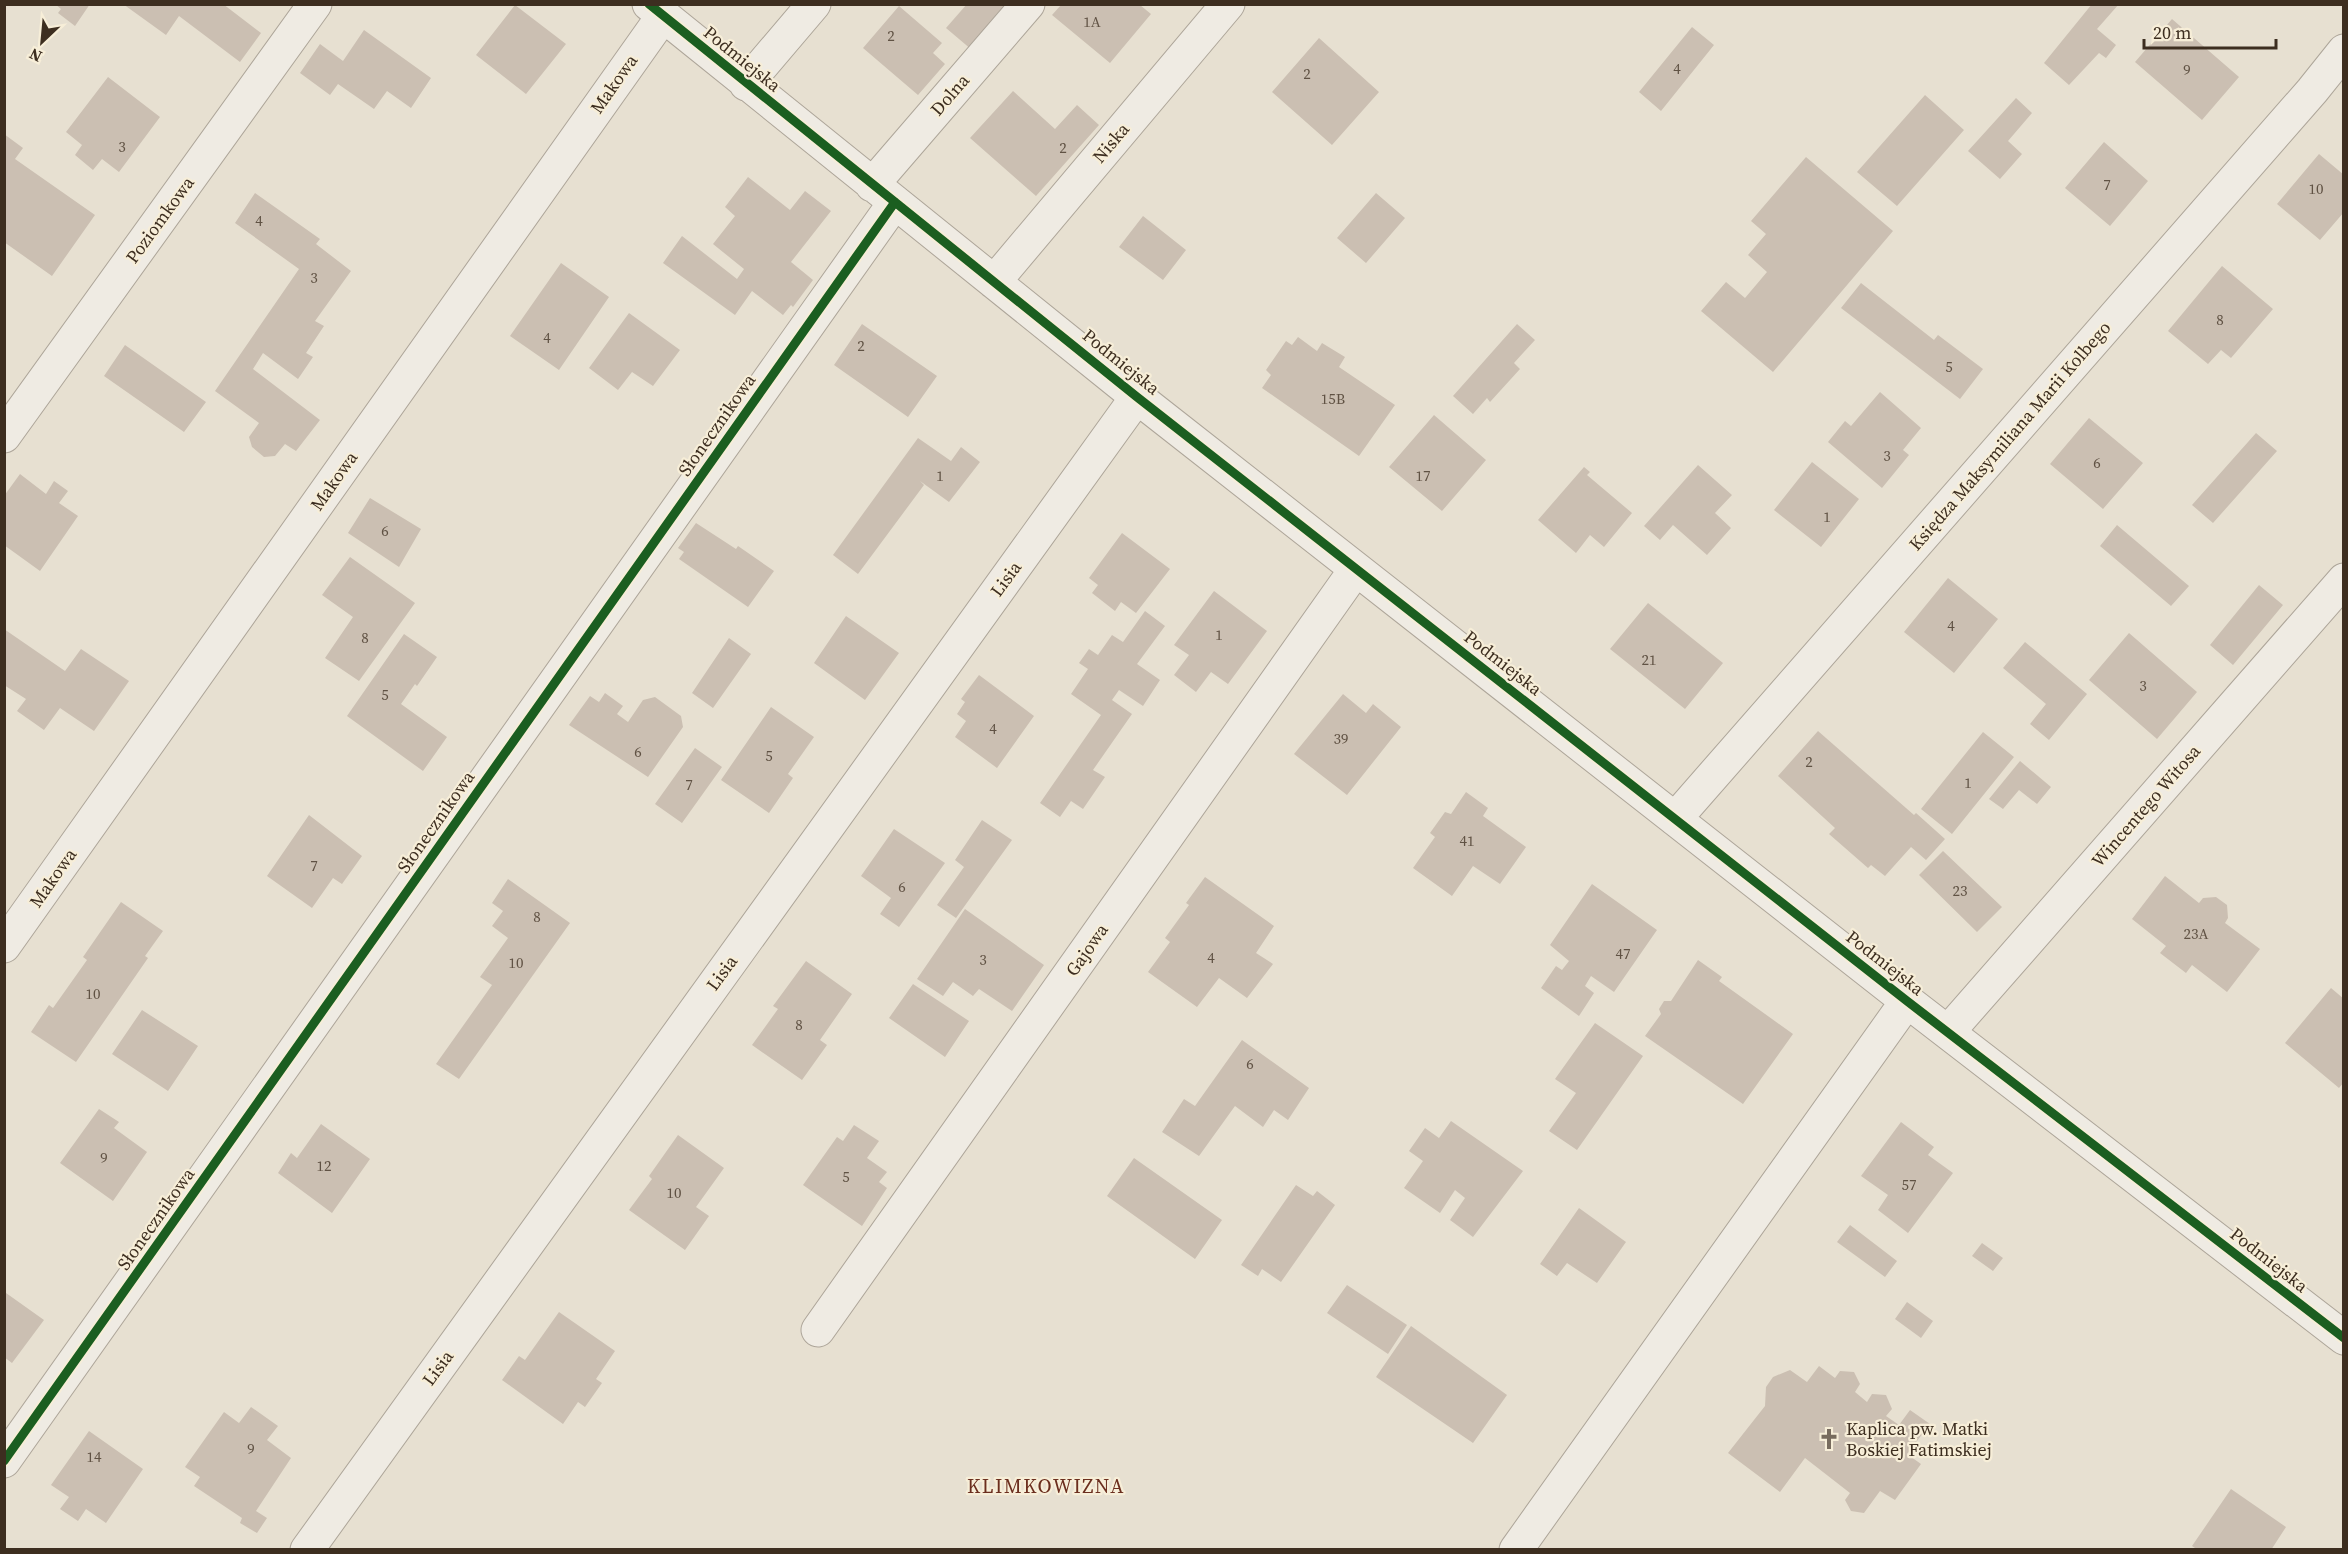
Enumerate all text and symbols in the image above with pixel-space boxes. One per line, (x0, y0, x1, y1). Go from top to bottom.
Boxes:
house number: 1A (1083, 11, 1101, 32)
north arrow (12, 12, 72, 72)
scale bar (2144, 12, 2276, 50)
street label: Podmiejska (698, 20, 787, 98)
text: 20 m (2153, 20, 2191, 45)
house number: 2 (887, 25, 895, 46)
text: N (25, 43, 45, 68)
street label: Makowa (584, 48, 644, 118)
house number: 4 (1673, 58, 1681, 79)
house number: 9 (2183, 59, 2191, 80)
house number: 2 (1303, 63, 1311, 84)
street label: Dolna (924, 68, 975, 121)
street label: Niska (1087, 117, 1135, 168)
house number: 3 (118, 136, 126, 157)
house number: 2 (1059, 137, 1067, 158)
street label: Poziomkowa (120, 171, 200, 268)
house number: 7 (2103, 174, 2111, 195)
house number: 10 (2308, 178, 2324, 199)
house number: 4 (255, 210, 263, 231)
house number: 3 (310, 267, 318, 288)
house number: 8 (2216, 309, 2224, 330)
street label: Księdza Maksymiliana Marii Kolbego (1903, 316, 2116, 556)
street label: Podmiejska (1077, 323, 1166, 401)
house number: 4 (543, 327, 551, 348)
house number: 2 (857, 335, 865, 356)
house number: 5 (1945, 356, 1953, 377)
street label: Słonecznikowa (672, 368, 762, 481)
house number: 15B (1321, 388, 1345, 409)
street label: Makowa (304, 445, 364, 515)
house number: 3 (1883, 445, 1891, 466)
house number: 6 (2093, 452, 2101, 473)
house number: 1 (936, 465, 944, 486)
house number: 17 (1415, 465, 1431, 486)
house number: 1 (1823, 506, 1831, 527)
house number: 6 (381, 520, 389, 541)
street label: Lisia (984, 555, 1027, 602)
house number: 4 (1947, 615, 1955, 636)
house number: 1 (1215, 624, 1223, 645)
street label: Podmiejska (1459, 624, 1548, 702)
house number: 8 (361, 627, 369, 648)
house number: 21 (1641, 649, 1657, 670)
house number: 3 (2139, 675, 2147, 696)
house number: 5 (381, 684, 389, 705)
house number: 4 (989, 718, 997, 739)
house number: 39 (1333, 728, 1349, 749)
street label: Wincentego Witosa (2085, 738, 2206, 872)
house number: 6 (634, 741, 642, 762)
house number: 5 (765, 745, 773, 766)
house number: 2 (1805, 751, 1813, 772)
street label: Słonecznikowa (391, 765, 481, 878)
house number: 1 (1964, 772, 1972, 793)
house number: 7 (685, 774, 693, 795)
house number: 41 (1459, 830, 1475, 851)
street label: Makowa (23, 842, 83, 912)
house number: 7 (310, 855, 318, 876)
house number: 6 (898, 876, 906, 897)
house number: 23 (1952, 880, 1968, 901)
house number: 8 (533, 906, 541, 927)
street label: Gajowa (1059, 918, 1114, 981)
house number: 23A (2184, 923, 2209, 944)
street label: Podmiejska (1841, 924, 1930, 1002)
house number: 47 (1615, 943, 1631, 964)
house number: 4 (1207, 947, 1215, 968)
street label: Lisia (700, 949, 743, 996)
house number: 3 (979, 949, 987, 970)
house number: 10 (508, 952, 524, 973)
house number: 10 (85, 983, 101, 1004)
house number: 8 (795, 1014, 803, 1035)
house number: 6 (1246, 1053, 1254, 1074)
house number: 9 (100, 1147, 108, 1168)
house number: 12 (316, 1155, 332, 1176)
street label: Słonecznikowa (111, 1162, 201, 1275)
house number: 5 (842, 1166, 850, 1187)
house number: 57 (1901, 1174, 1917, 1195)
house number: 10 (666, 1182, 682, 1203)
street label: Podmiejska (2225, 1221, 2314, 1299)
street label: Lisia (416, 1344, 459, 1391)
place label: Kaplica pw. Matki Boskiej Fatimskiej (1846, 1416, 1992, 1462)
church icon: Kaplica pw. Matki Boskiej Fatimskiej (1817, 1427, 1841, 1451)
house number: 9 (247, 1438, 255, 1459)
house number: 14 (86, 1446, 102, 1467)
district label: KLIMKOWIZNA (967, 1472, 1125, 1500)

